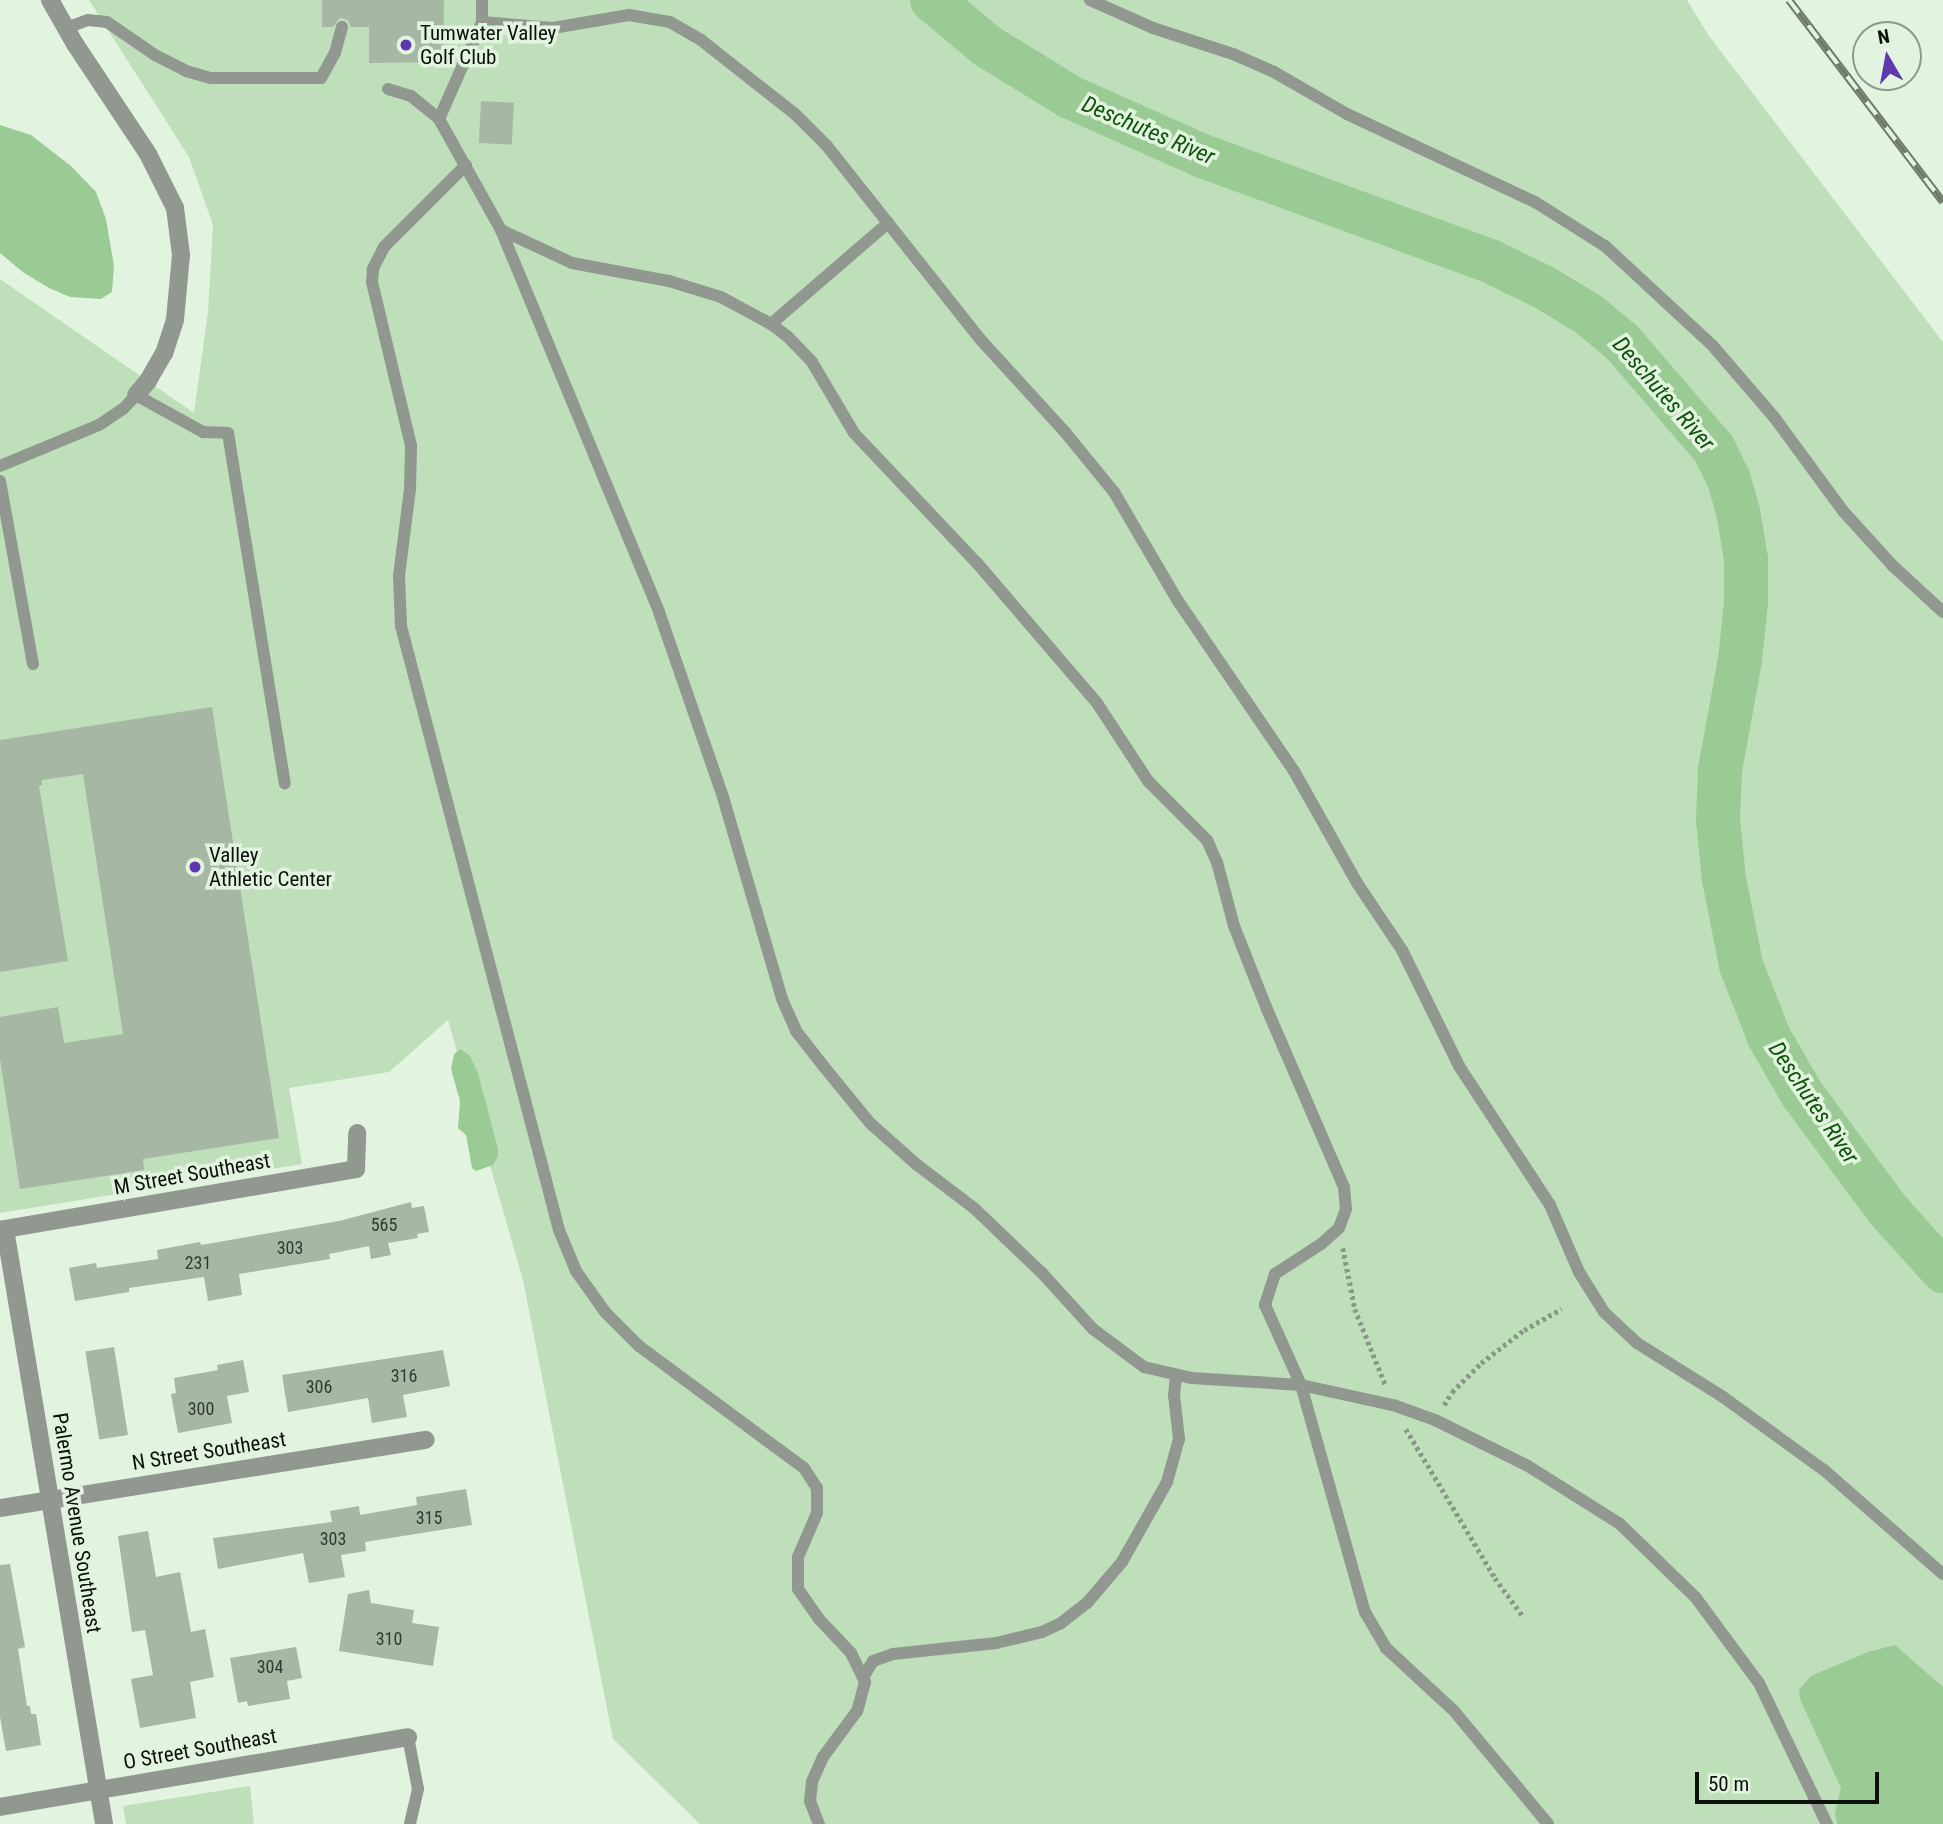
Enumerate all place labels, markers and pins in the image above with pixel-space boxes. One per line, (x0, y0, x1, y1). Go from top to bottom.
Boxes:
place label: Tumwater Valley Golf Club (420, 20, 556, 70)
marker: Tumwater Valley Golf Club (398, 37, 414, 53)
place label: Valley Athletic Center (209, 842, 332, 892)
marker: Valley Athletic Center (187, 859, 203, 875)

